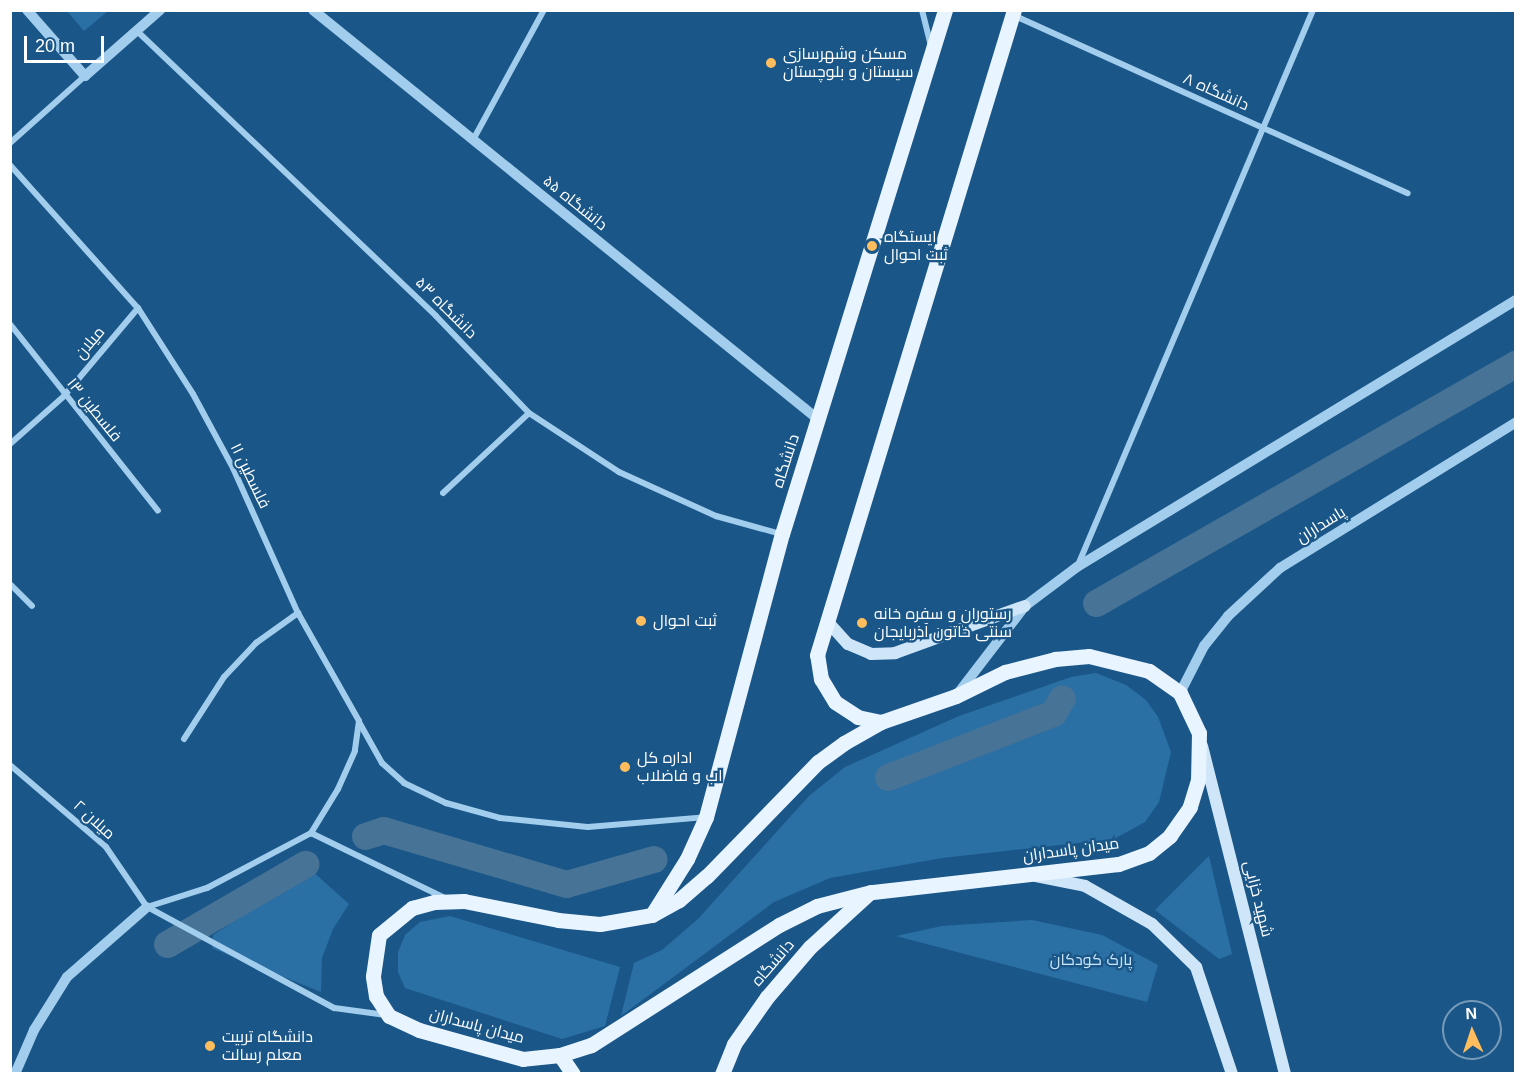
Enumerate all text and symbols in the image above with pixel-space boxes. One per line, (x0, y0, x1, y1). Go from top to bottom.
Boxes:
scale bar (27, 24, 106, 62)
text: 20 m (35, 36, 75, 56)
place label: مسکن وشهرسازی سیستان و بلوچستان (783, 44, 914, 82)
marker: مسکن وشهرسازی سیستان و بلوچستان (764, 56, 778, 70)
street label: دانشگاه ۸ (1180, 69, 1252, 115)
street label: دانشگاه ۵۵ (539, 171, 611, 235)
place label: ایستگاه ثبت احوال (884, 227, 948, 265)
marker: ایستگاه ثبت احوال (865, 239, 879, 253)
street label: دانشگاه ۵۳ (411, 273, 481, 343)
street label: میلان (71, 323, 109, 363)
street label: فلسطین ۱۳ (62, 374, 126, 446)
street label: دانشگاه (768, 432, 804, 490)
street label: فلسطین ۱۱ (226, 440, 274, 512)
street label: پاسداران (1293, 502, 1349, 548)
place label: رستوران و سفره خانه سنتی خاتون آذربایجان (874, 604, 1012, 642)
place label: ثبت احوال (653, 611, 717, 631)
marker: ثبت احوال (634, 614, 648, 628)
marker: رستوران و سفره خانه سنتی خاتون آذربایجان (855, 616, 869, 630)
place label: اداره کل اب و فاضلاب (637, 748, 722, 786)
marker: اداره کل اب و فاضلاب (618, 760, 632, 774)
street label: میلان ۲ (69, 796, 119, 844)
street label: میدان پاسداران (1022, 834, 1120, 866)
street label: شهید خزایی (1239, 859, 1277, 939)
street label: دانشگاه (748, 936, 798, 990)
park label: پارک کودکان (1050, 950, 1132, 970)
north arrow (1442, 1000, 1502, 1060)
street label: میدان پاسداران (428, 1004, 526, 1048)
text: N (1465, 1005, 1477, 1022)
place label: دانشگاه تربیت معلم رسالت (222, 1027, 313, 1065)
marker: دانشگاه تربیت معلم رسالت (203, 1039, 217, 1053)

